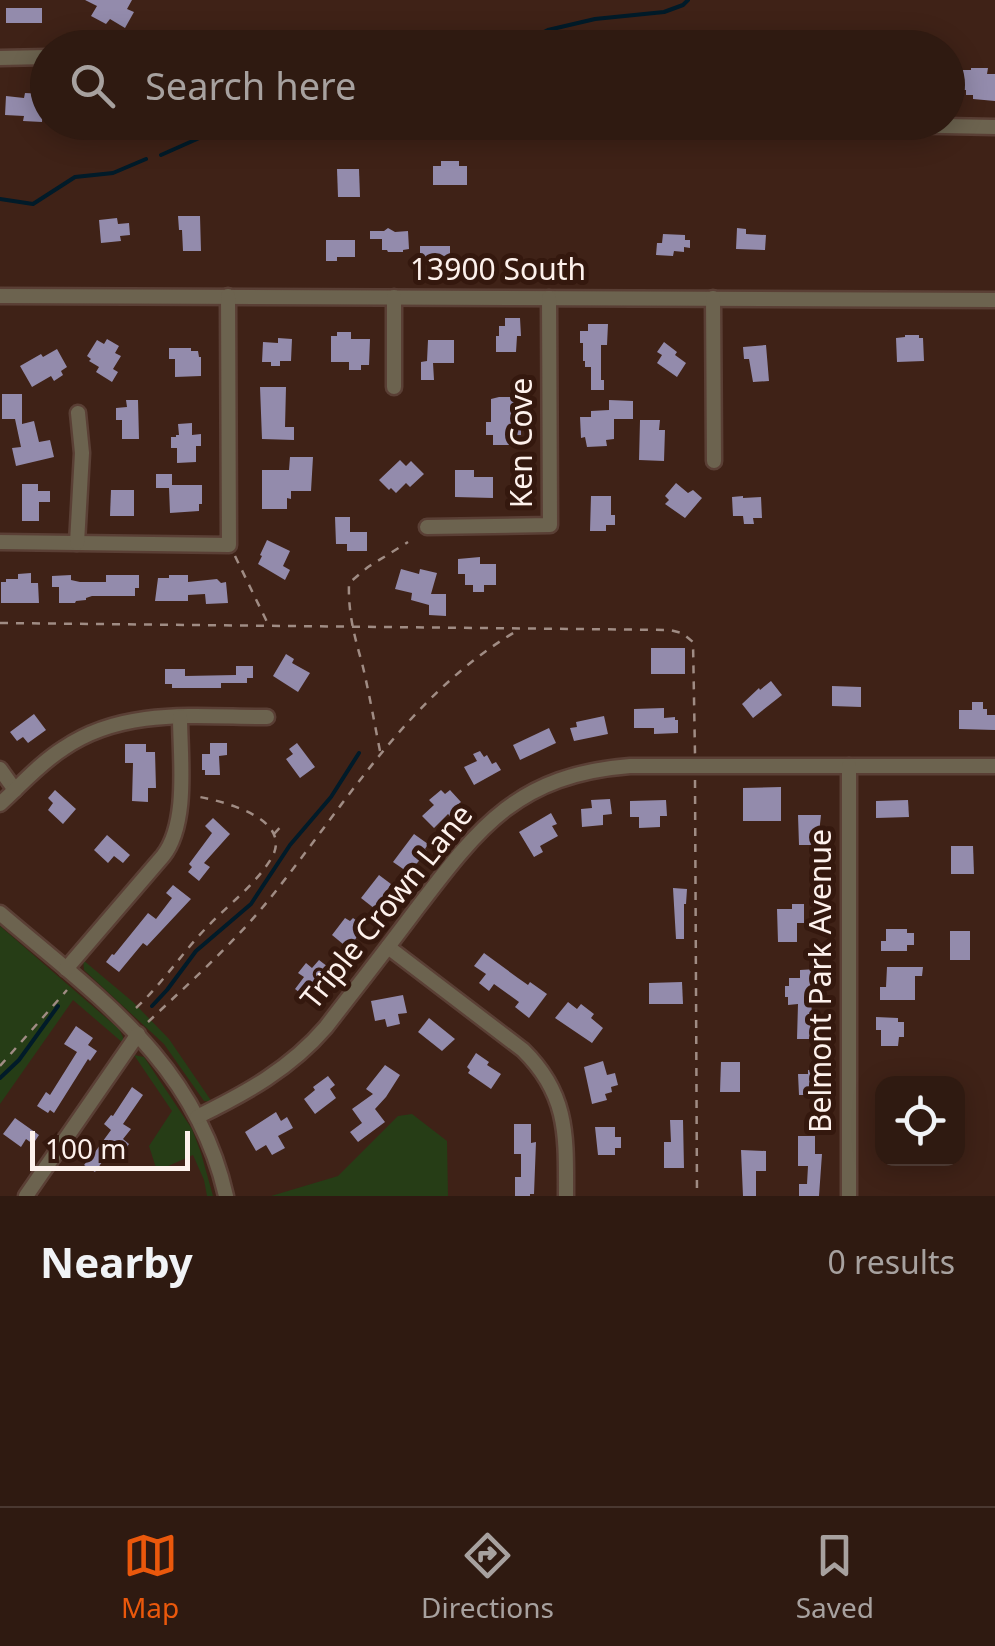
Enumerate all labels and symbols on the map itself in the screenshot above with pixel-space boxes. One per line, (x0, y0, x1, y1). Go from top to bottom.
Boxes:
street label: 13900 South (410, 248, 586, 289)
street label: Ken Cove (500, 378, 541, 508)
street label: Triple Crown Lane (290, 795, 481, 1017)
street label: Belmont Park Avenue (799, 829, 840, 1133)
scale bar (30, 1126, 190, 1170)

